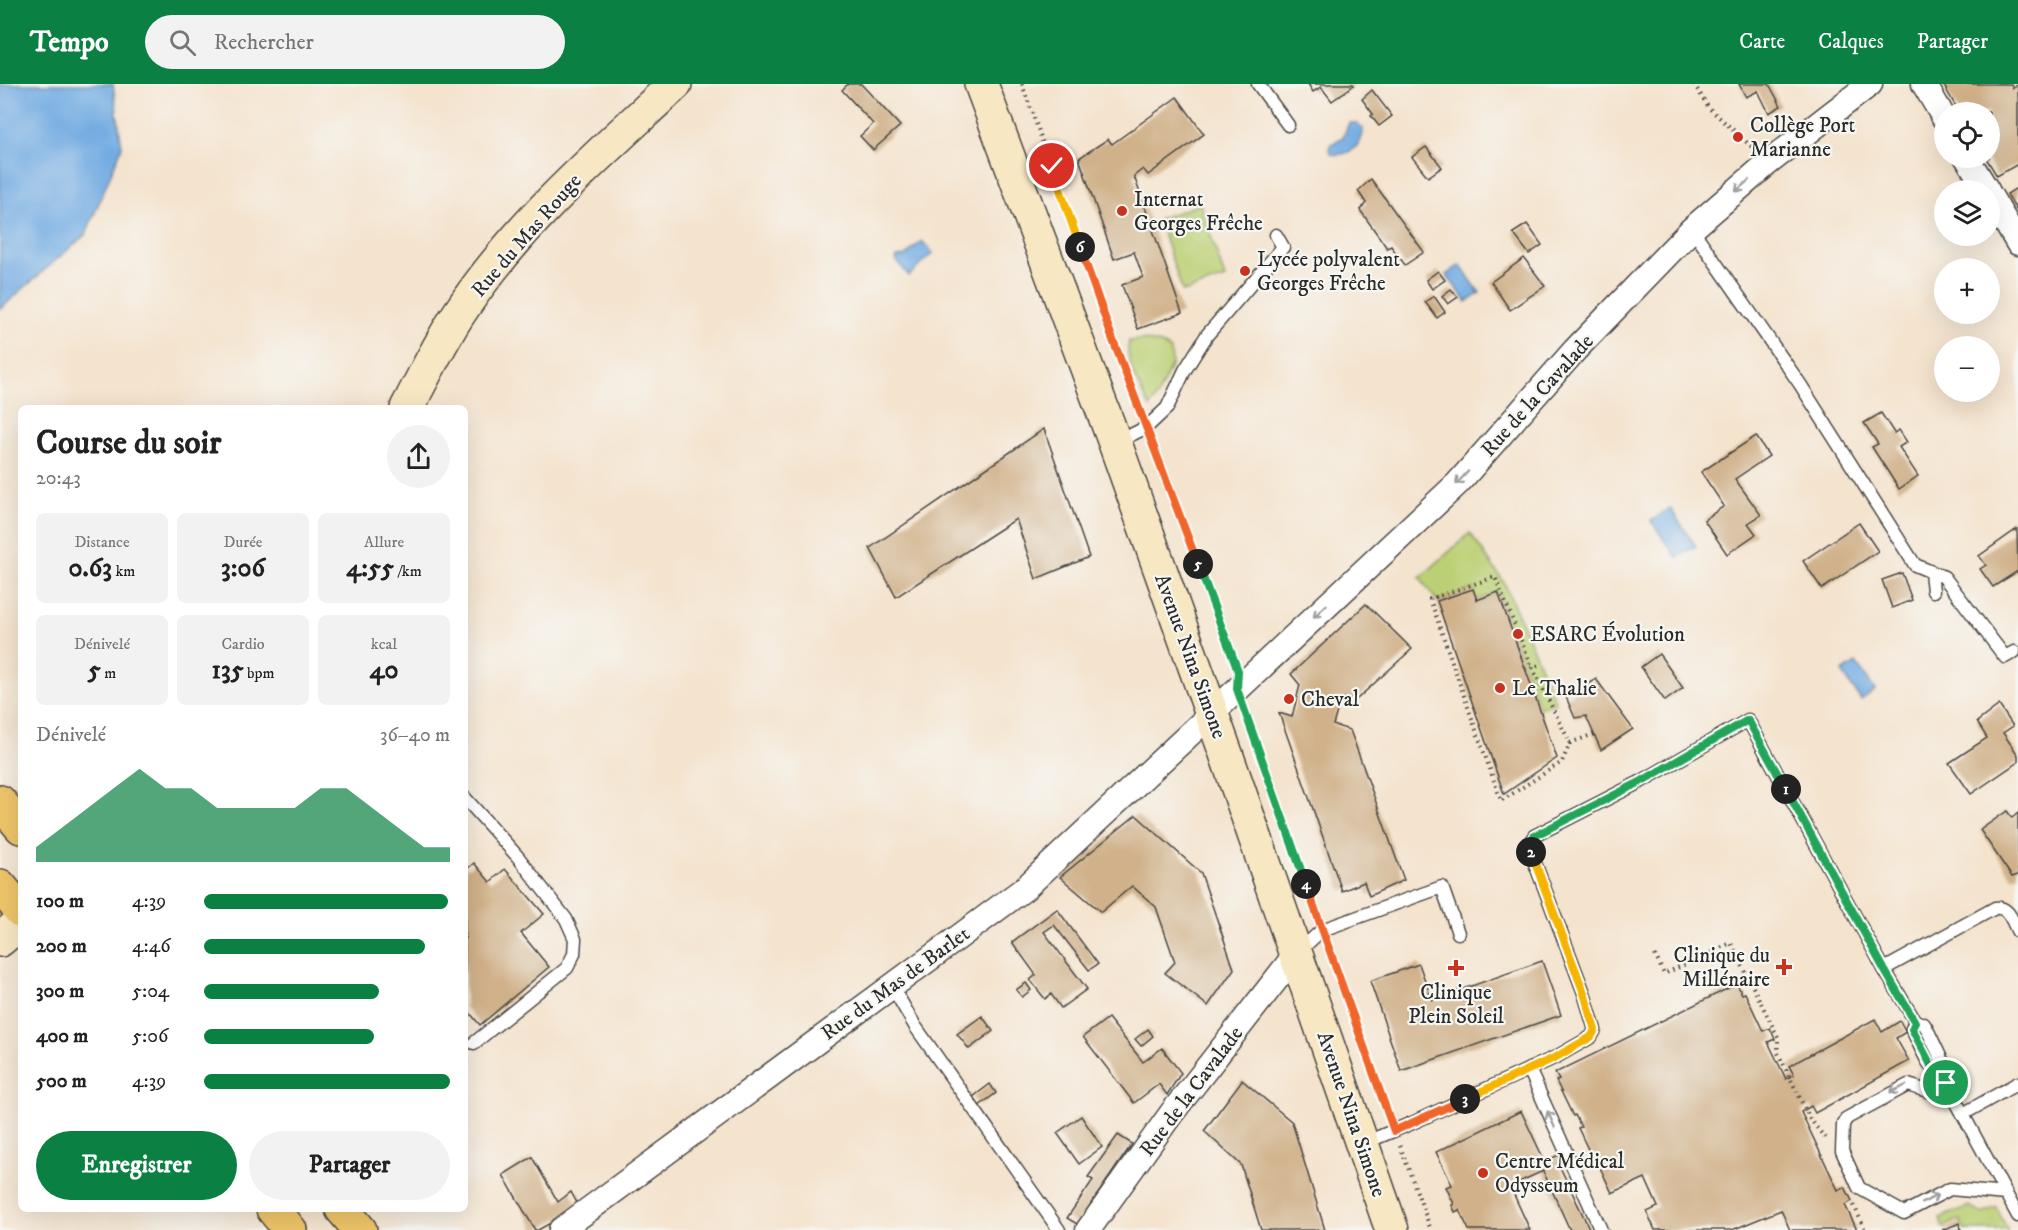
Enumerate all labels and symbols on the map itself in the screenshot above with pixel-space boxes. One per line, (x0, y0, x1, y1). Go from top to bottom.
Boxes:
place label: Collège Port Marianne (1750, 113, 1856, 163)
marker: Collège Port Marianne (1731, 130, 1745, 144)
pin (1026, 140, 1077, 191)
street label: Rue du Mas Rouge (466, 168, 588, 303)
one-way arrow (1735, 179, 1750, 193)
place label: Internat Georges Frêche (1134, 187, 1263, 237)
marker: Internat Georges Frêche (1115, 204, 1129, 218)
pin: 6 (1065, 232, 1095, 262)
place label: Lycée polyvalent Georges Frêche (1257, 247, 1400, 297)
marker: Lycée polyvalent Georges Frêche (1238, 264, 1252, 278)
street label: Rue de la Cavalade (1476, 329, 1600, 462)
one-way arrow (1455, 471, 1470, 486)
pin: 5 (1183, 549, 1213, 579)
street label: Avenue Nina Simone (1148, 570, 1232, 743)
one-way arrow (1313, 604, 1328, 618)
place label: ESARC Évolution (1530, 621, 1685, 648)
marker: ESARC Évolution (1511, 627, 1525, 641)
place label: Le Thalie (1512, 676, 1597, 702)
marker: Le Thalie (1493, 681, 1507, 695)
place label: Cheval (1301, 687, 1360, 713)
marker: Cheval (1282, 692, 1296, 706)
pin: 1 (1771, 774, 1801, 804)
pin: 2 (1516, 837, 1546, 867)
pin: 4 (1291, 869, 1321, 899)
street label: Rue du Mas de Barlet (816, 921, 975, 1046)
place label: Clinique du Millénaire (1674, 943, 1770, 993)
marker: Clinique du Millénaire (1775, 958, 1793, 976)
marker: Clinique Plein Soleil (1447, 959, 1465, 977)
place label: Clinique Plein Soleil (1408, 980, 1505, 1030)
street label: Rue de la Cavalade (1134, 1021, 1249, 1162)
street label: Avenue Nina Simone (1311, 1028, 1392, 1201)
pin (1920, 1057, 1971, 1108)
pin: 3 (1450, 1084, 1480, 1114)
one-way arrow (1890, 1084, 1908, 1096)
one-way arrow (1545, 1110, 1556, 1128)
place label: Centre Médical Odysseum (1495, 1149, 1625, 1199)
marker: Centre Médical Odysseum (1476, 1166, 1490, 1180)
one-way arrow (1921, 1193, 1938, 1205)

